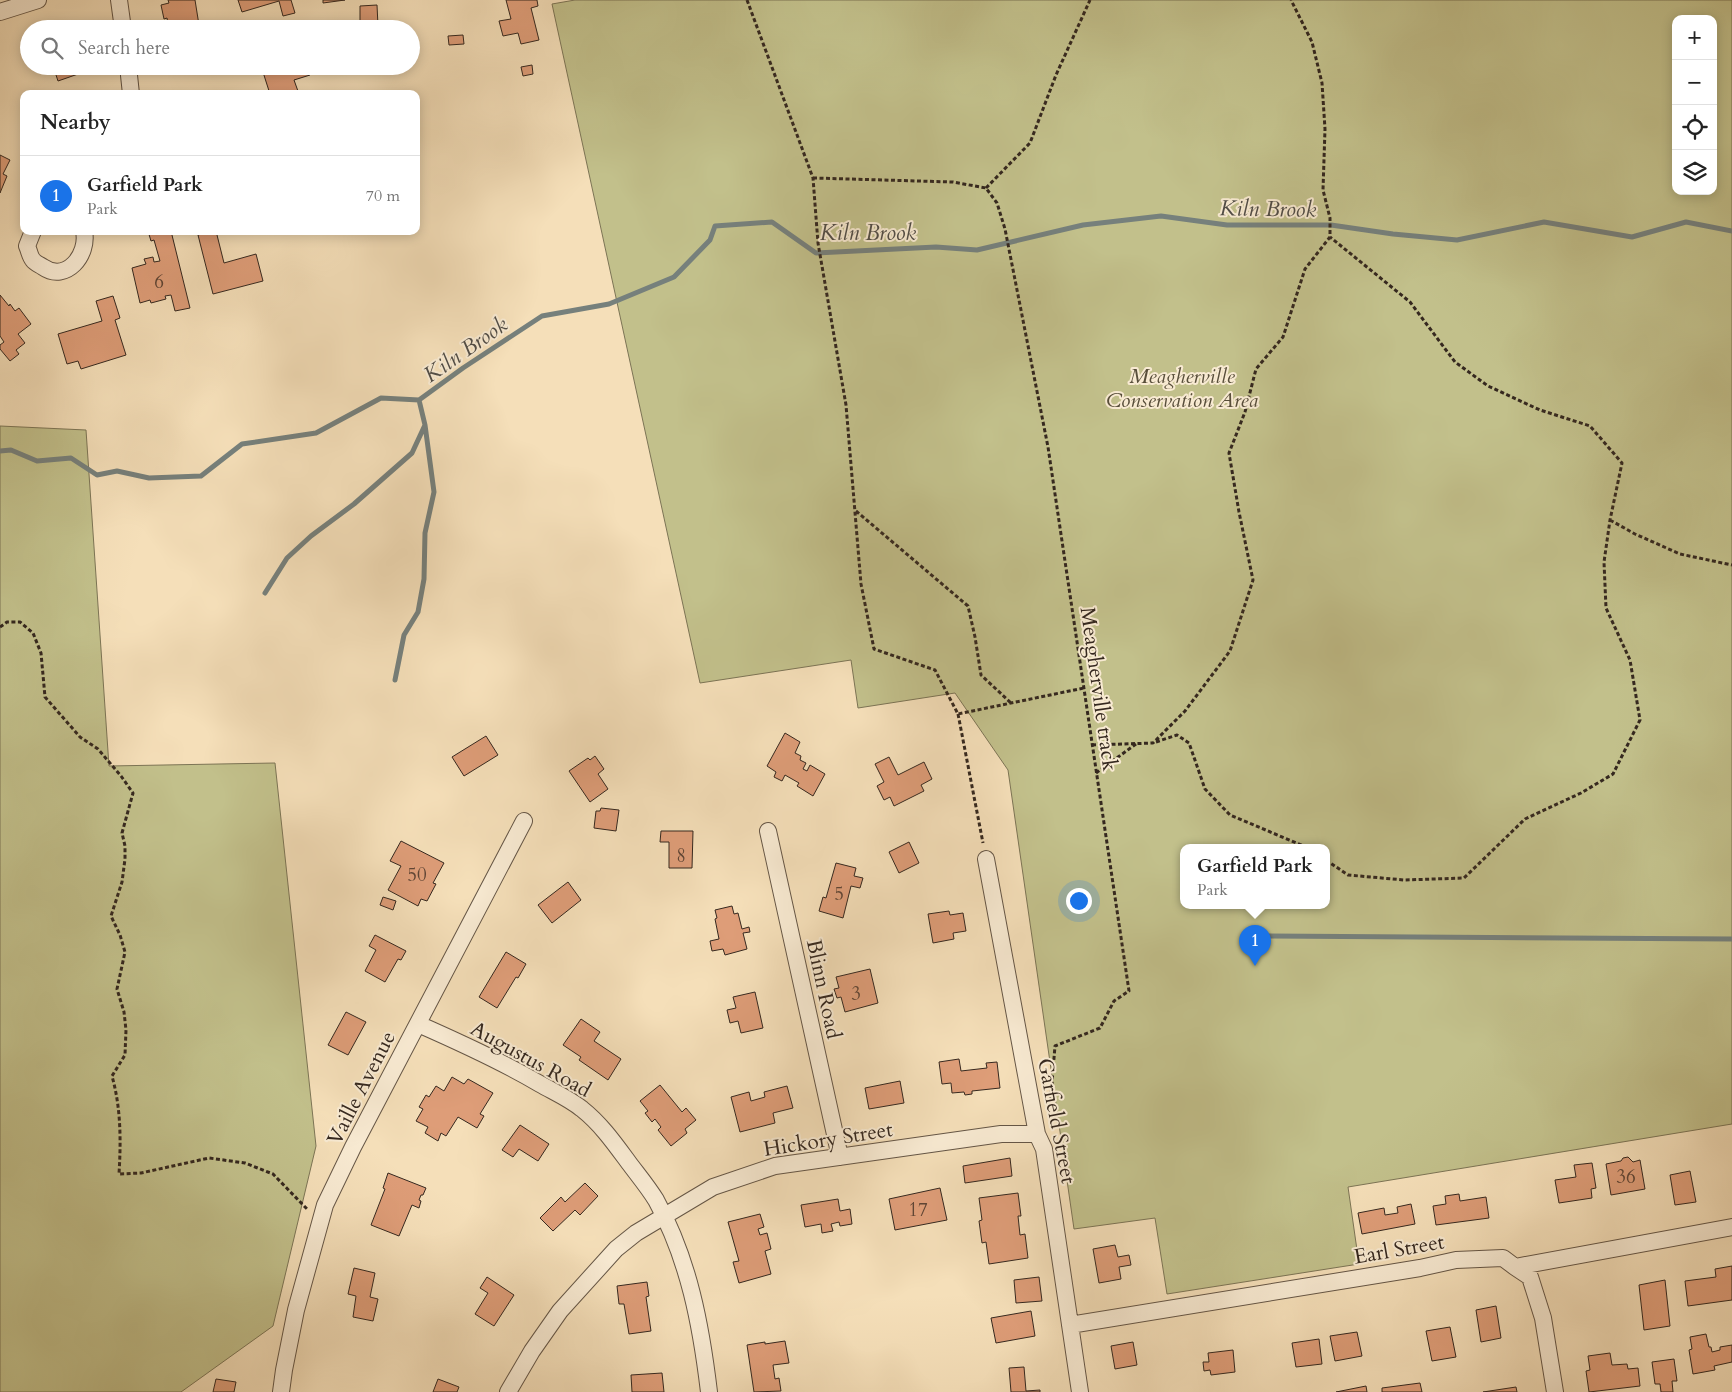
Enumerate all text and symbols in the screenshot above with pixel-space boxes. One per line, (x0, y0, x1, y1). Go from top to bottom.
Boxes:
map controls (1672, 15, 1717, 195)
button: + (1672, 15, 1717, 60)
search box (20, 20, 420, 75)
icon: search (38, 34, 66, 62)
text: Search here (78, 35, 170, 61)
button: − (1672, 60, 1717, 105)
button: locate (1672, 105, 1717, 150)
text: Nearby (40, 108, 111, 137)
button: layers (1672, 150, 1717, 195)
text: Garfield Park (87, 172, 203, 198)
text: 1 (52, 185, 60, 207)
text: 70 m (366, 185, 400, 207)
water label: Kiln Brook (1219, 193, 1317, 225)
text: Park (87, 198, 118, 220)
water label: Kiln Brook (820, 218, 916, 248)
house number: 6 (154, 269, 164, 295)
water label: Kiln Brook (417, 310, 514, 390)
park label: Meagherville Conservation Area (1106, 362, 1258, 415)
street label: Meagherville track (1073, 605, 1124, 774)
house number: 8 (676, 843, 686, 869)
popup (1180, 844, 1330, 909)
text: Garfield Park (1197, 853, 1313, 879)
house number: 50 (407, 862, 427, 888)
text: Park (1197, 879, 1228, 901)
house number: 5 (834, 881, 844, 907)
your location (1066, 888, 1092, 914)
pin: 1 (1239, 925, 1271, 966)
street label: Blinn Road (799, 937, 848, 1042)
house number: 3 (851, 981, 861, 1007)
street label: Augustus Road (465, 1014, 596, 1105)
street label: Vaille Avenue (320, 1026, 403, 1150)
street label: Garfield Street (1030, 1056, 1083, 1187)
street label: Hickory Street (761, 1115, 895, 1164)
house number: 36 (1616, 1164, 1636, 1190)
house number: 17 (908, 1197, 928, 1223)
street label: Earl Street (1352, 1227, 1447, 1272)

